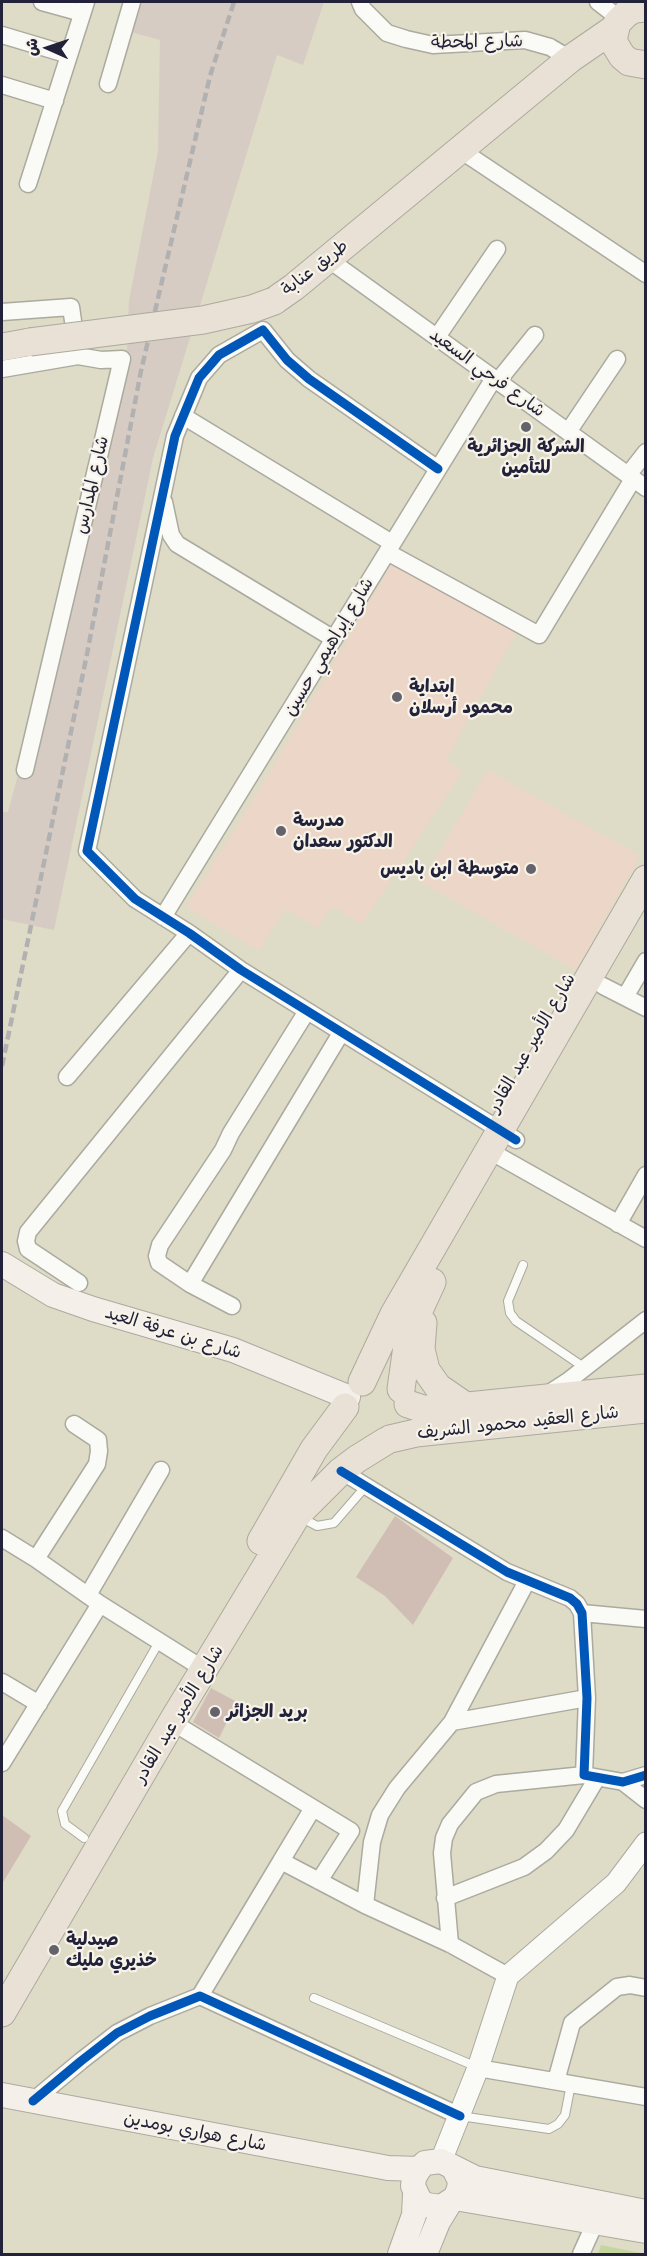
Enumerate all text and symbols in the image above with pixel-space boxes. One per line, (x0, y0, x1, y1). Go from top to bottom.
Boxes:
north arrow (18, 18, 78, 78)
street label: شارع المحطة (431, 30, 523, 54)
text: ش (18, 38, 42, 56)
street label: طريق عنابة (277, 235, 353, 301)
street label: شارع فرحي السعيد (425, 324, 549, 422)
marker: الشركة الجزائرية للتأمين (519, 420, 533, 434)
street label: شارع المدارس (70, 434, 114, 536)
place label: الشركة الجزائرية للتأمين (467, 436, 585, 478)
street label: شارع إبراهيمي حسين (279, 574, 379, 720)
place label: ابتداية محمود أرسلان (409, 676, 513, 718)
marker: ابتداية محمود أرسلان (390, 690, 404, 704)
place label: مدرسة الدكتور سعدان (293, 810, 393, 852)
marker: مدرسة الدكتور سعدان (274, 824, 288, 838)
place label: متوسطة ابن باديس (380, 858, 519, 880)
marker: متوسطة ابن باديس (524, 862, 538, 876)
street label: شارع الأمير عبد القادر (483, 970, 581, 1116)
street label: شارع بن عرفة العيد (102, 1302, 244, 1364)
street label: شارع العقيد محمود الشريف (416, 1402, 620, 1444)
street label: شارع الأمير عبد القادر (129, 1641, 229, 1787)
place label: بريد الجزائر (227, 1701, 308, 1723)
marker: بريد الجزائر (208, 1705, 222, 1719)
place label: صيدلية خذيري مليك (66, 1929, 157, 1972)
marker: صيدلية خذيري مليك (47, 1943, 61, 1957)
street label: شارع هواري بومدين (122, 2108, 268, 2156)

